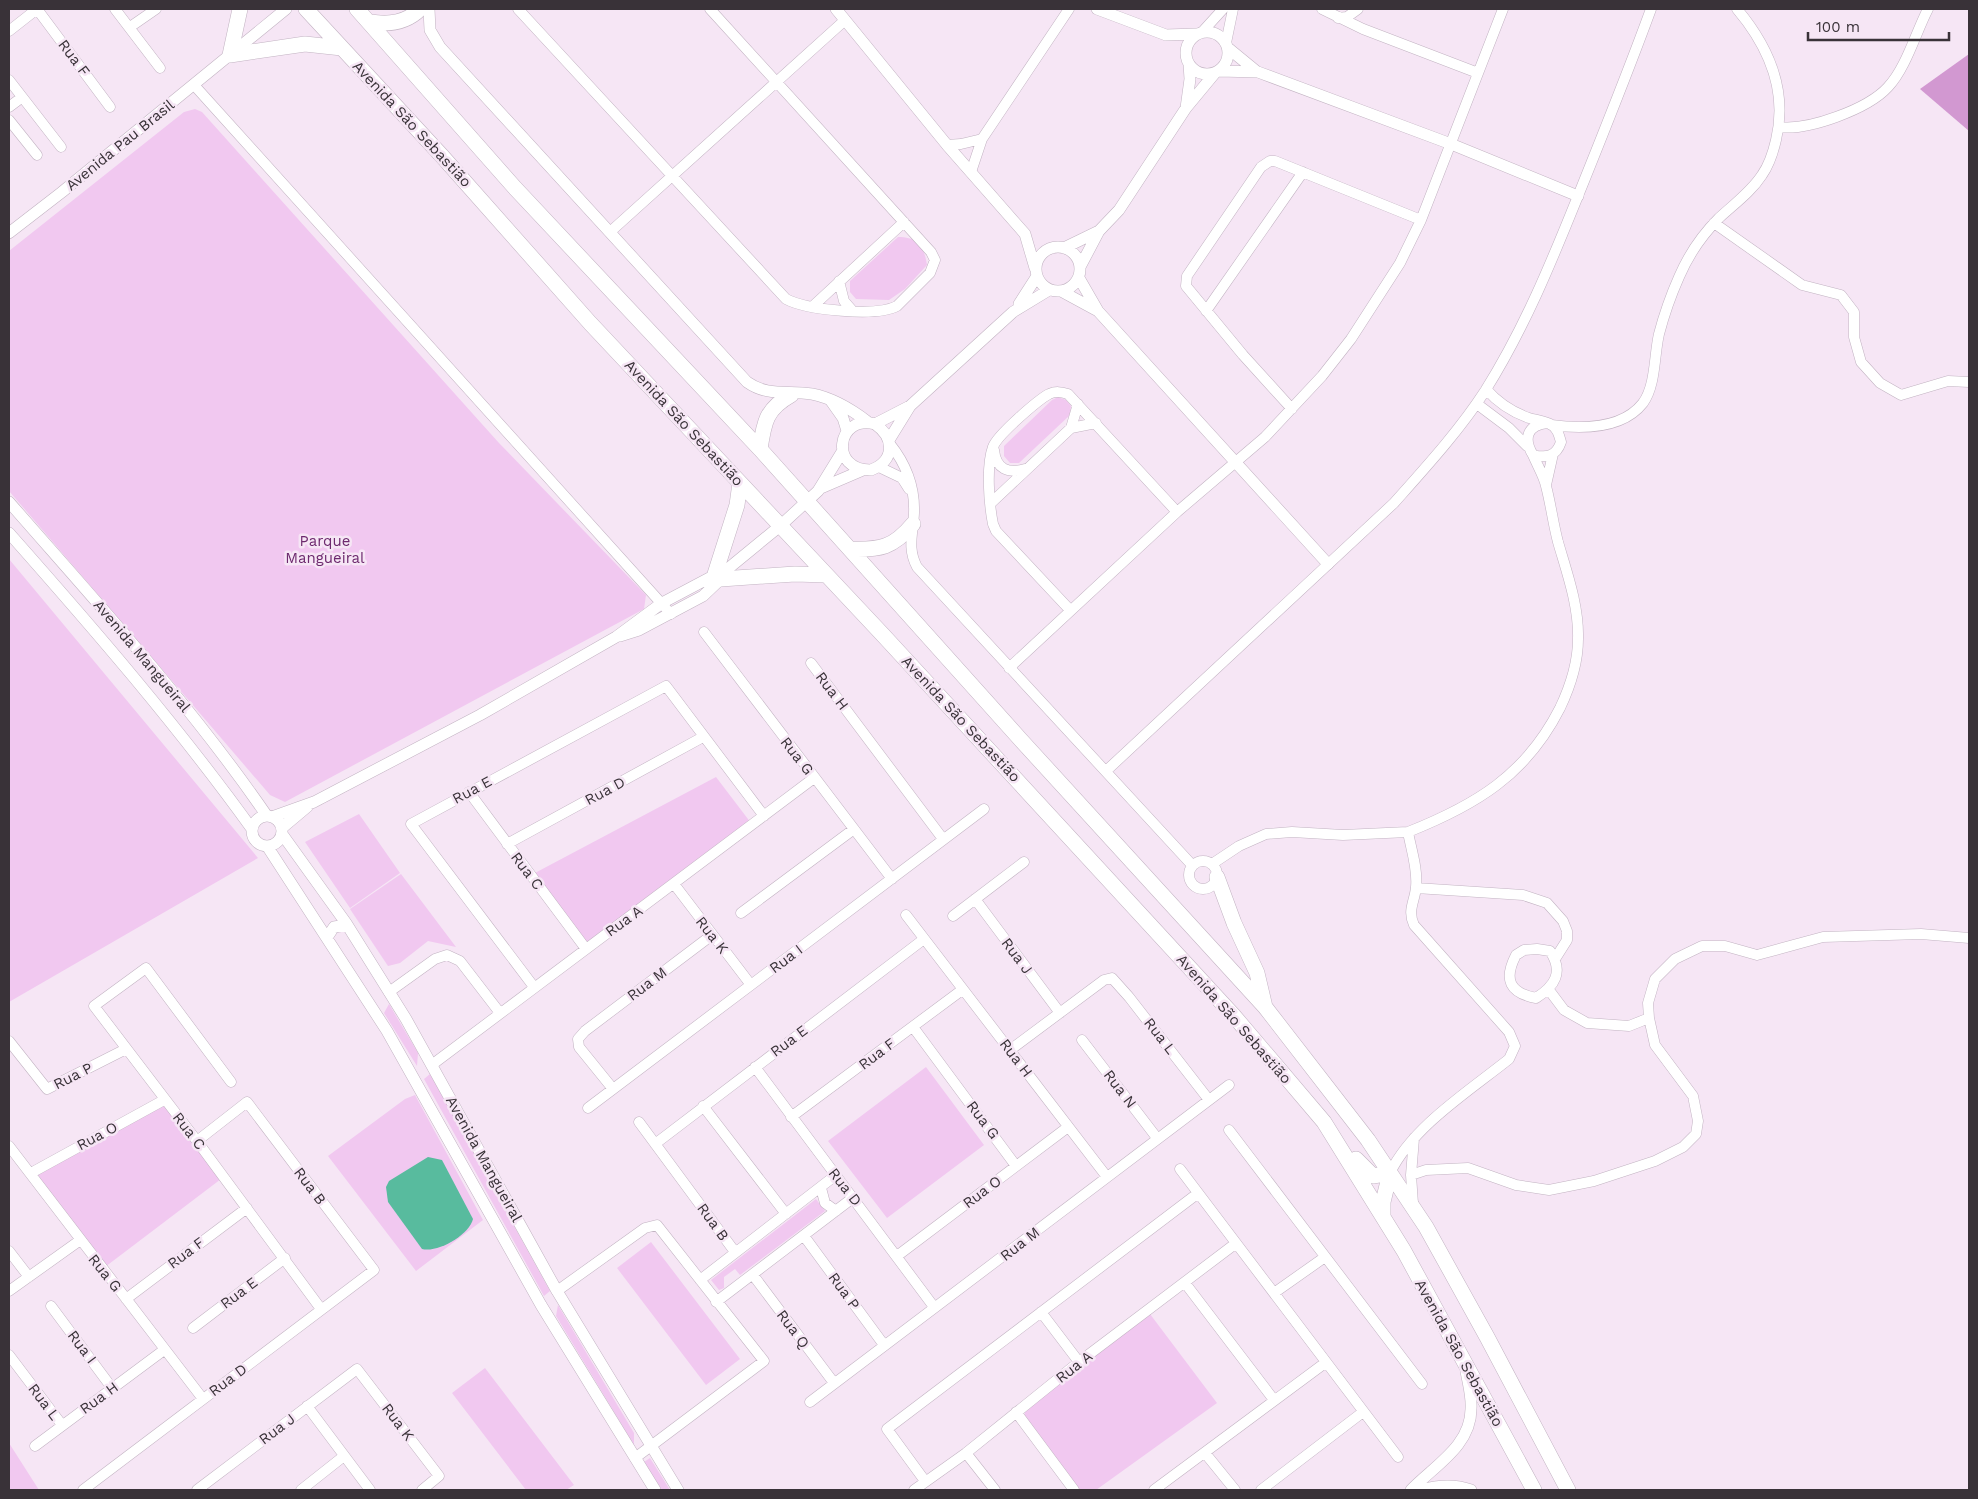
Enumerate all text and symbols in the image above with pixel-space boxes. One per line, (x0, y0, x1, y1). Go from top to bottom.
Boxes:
scale bar (1808, 10, 1949, 42)
text: 100 m (1816, 18, 1860, 36)
street label: Rua F (54, 36, 94, 80)
street label: Avenida São Sebastião (349, 57, 475, 191)
street label: Avenida Pau Brasil (62, 95, 178, 194)
street label: Avenida São Sebastião (621, 356, 747, 490)
park label: Parque Mangueiral (285, 532, 365, 567)
street label: Avenida Mangueiral (90, 596, 195, 716)
street label: Avenida São Sebastião (898, 652, 1024, 786)
street label: Rua H (812, 668, 852, 714)
street label: Rua G (777, 733, 817, 779)
street label: Rua E (449, 772, 495, 808)
street label: Rua D (582, 773, 628, 809)
street label: Rua C (507, 849, 547, 893)
street label: Rua A (602, 901, 646, 941)
street label: Rua K (692, 913, 732, 957)
street label: Rua J (998, 934, 1036, 978)
street label: Rua I (766, 941, 806, 977)
street label: Avenida São Sebastião (1173, 951, 1295, 1087)
street label: Rua M (624, 963, 670, 1005)
street label: Rua L (1140, 1014, 1180, 1058)
street label: Rua E (767, 1021, 811, 1061)
street label: Rua F (855, 1034, 899, 1074)
street label: Rua H (996, 1035, 1036, 1081)
street label: Rua P (50, 1059, 96, 1093)
street label: Rua N (1100, 1066, 1140, 1112)
street label: Avenida Mangueiral (442, 1093, 526, 1225)
street label: Rua G (963, 1097, 1003, 1143)
street label: Rua C (169, 1109, 209, 1153)
street label: Rua O (74, 1118, 120, 1154)
street label: Rua B (290, 1164, 330, 1208)
street label: Rua D (825, 1164, 865, 1210)
street label: Rua O (959, 1172, 1005, 1212)
street label: Rua B (693, 1200, 733, 1244)
street label: Rua M (997, 1223, 1043, 1265)
street label: Rua F (164, 1233, 208, 1273)
street label: Rua G (84, 1251, 126, 1295)
street label: Rua P (825, 1269, 863, 1313)
street label: Rua E (217, 1273, 261, 1313)
street label: Avenida São Sebastião (1411, 1276, 1507, 1430)
street label: Rua Q (773, 1306, 813, 1352)
street label: Rua I (64, 1327, 100, 1367)
street label: Rua A (1052, 1347, 1096, 1387)
street label: Rua D (205, 1360, 251, 1400)
street label: Rua H (76, 1378, 122, 1418)
street label: Rua L (24, 1380, 64, 1424)
street label: Rua K (378, 1400, 418, 1444)
street label: Rua J (255, 1410, 299, 1448)

